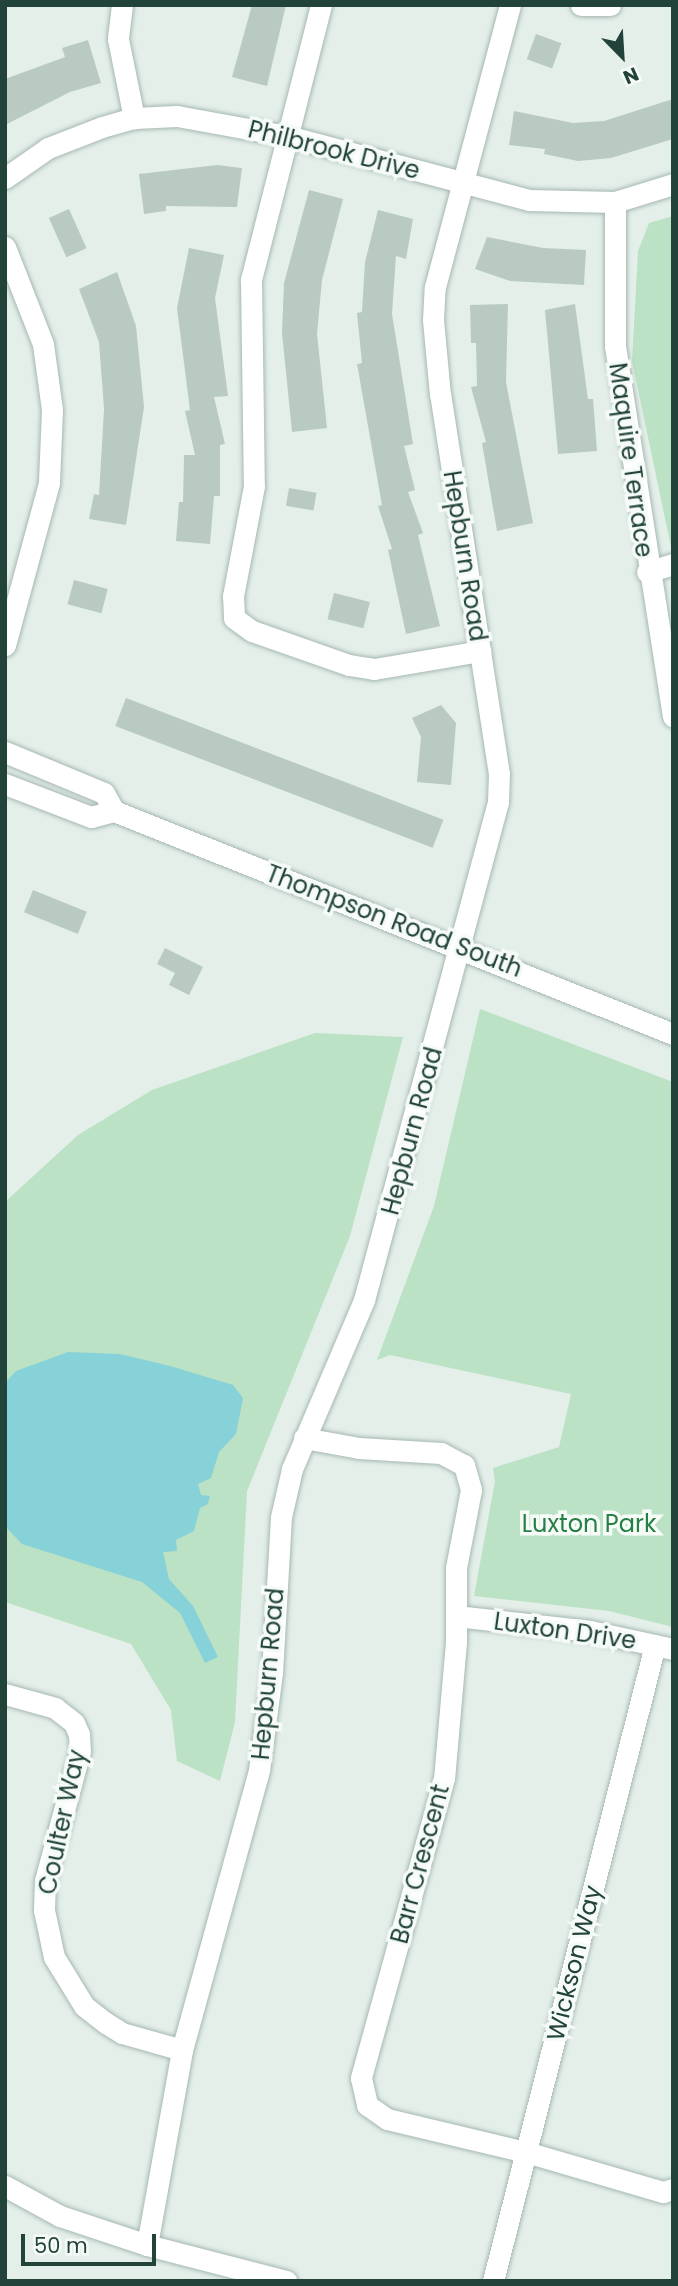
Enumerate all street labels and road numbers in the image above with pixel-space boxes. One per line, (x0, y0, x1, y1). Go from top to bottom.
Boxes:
street label: Philbrook Drive (245, 115, 423, 185)
street label: Maquire Terrace (603, 361, 659, 559)
street label: Hepburn Road (437, 469, 493, 643)
street label: Thompson Road South (262, 859, 526, 983)
street label: Hepburn Road (376, 1044, 448, 1218)
street label: Hepburn Road (246, 1587, 290, 1761)
street label: Luxton Drive (492, 1607, 638, 1655)
street label: Coulter Way (33, 1747, 91, 1897)
street label: Barr Crescent (385, 1781, 455, 1947)
street label: Wickson Way (541, 1882, 607, 2044)

